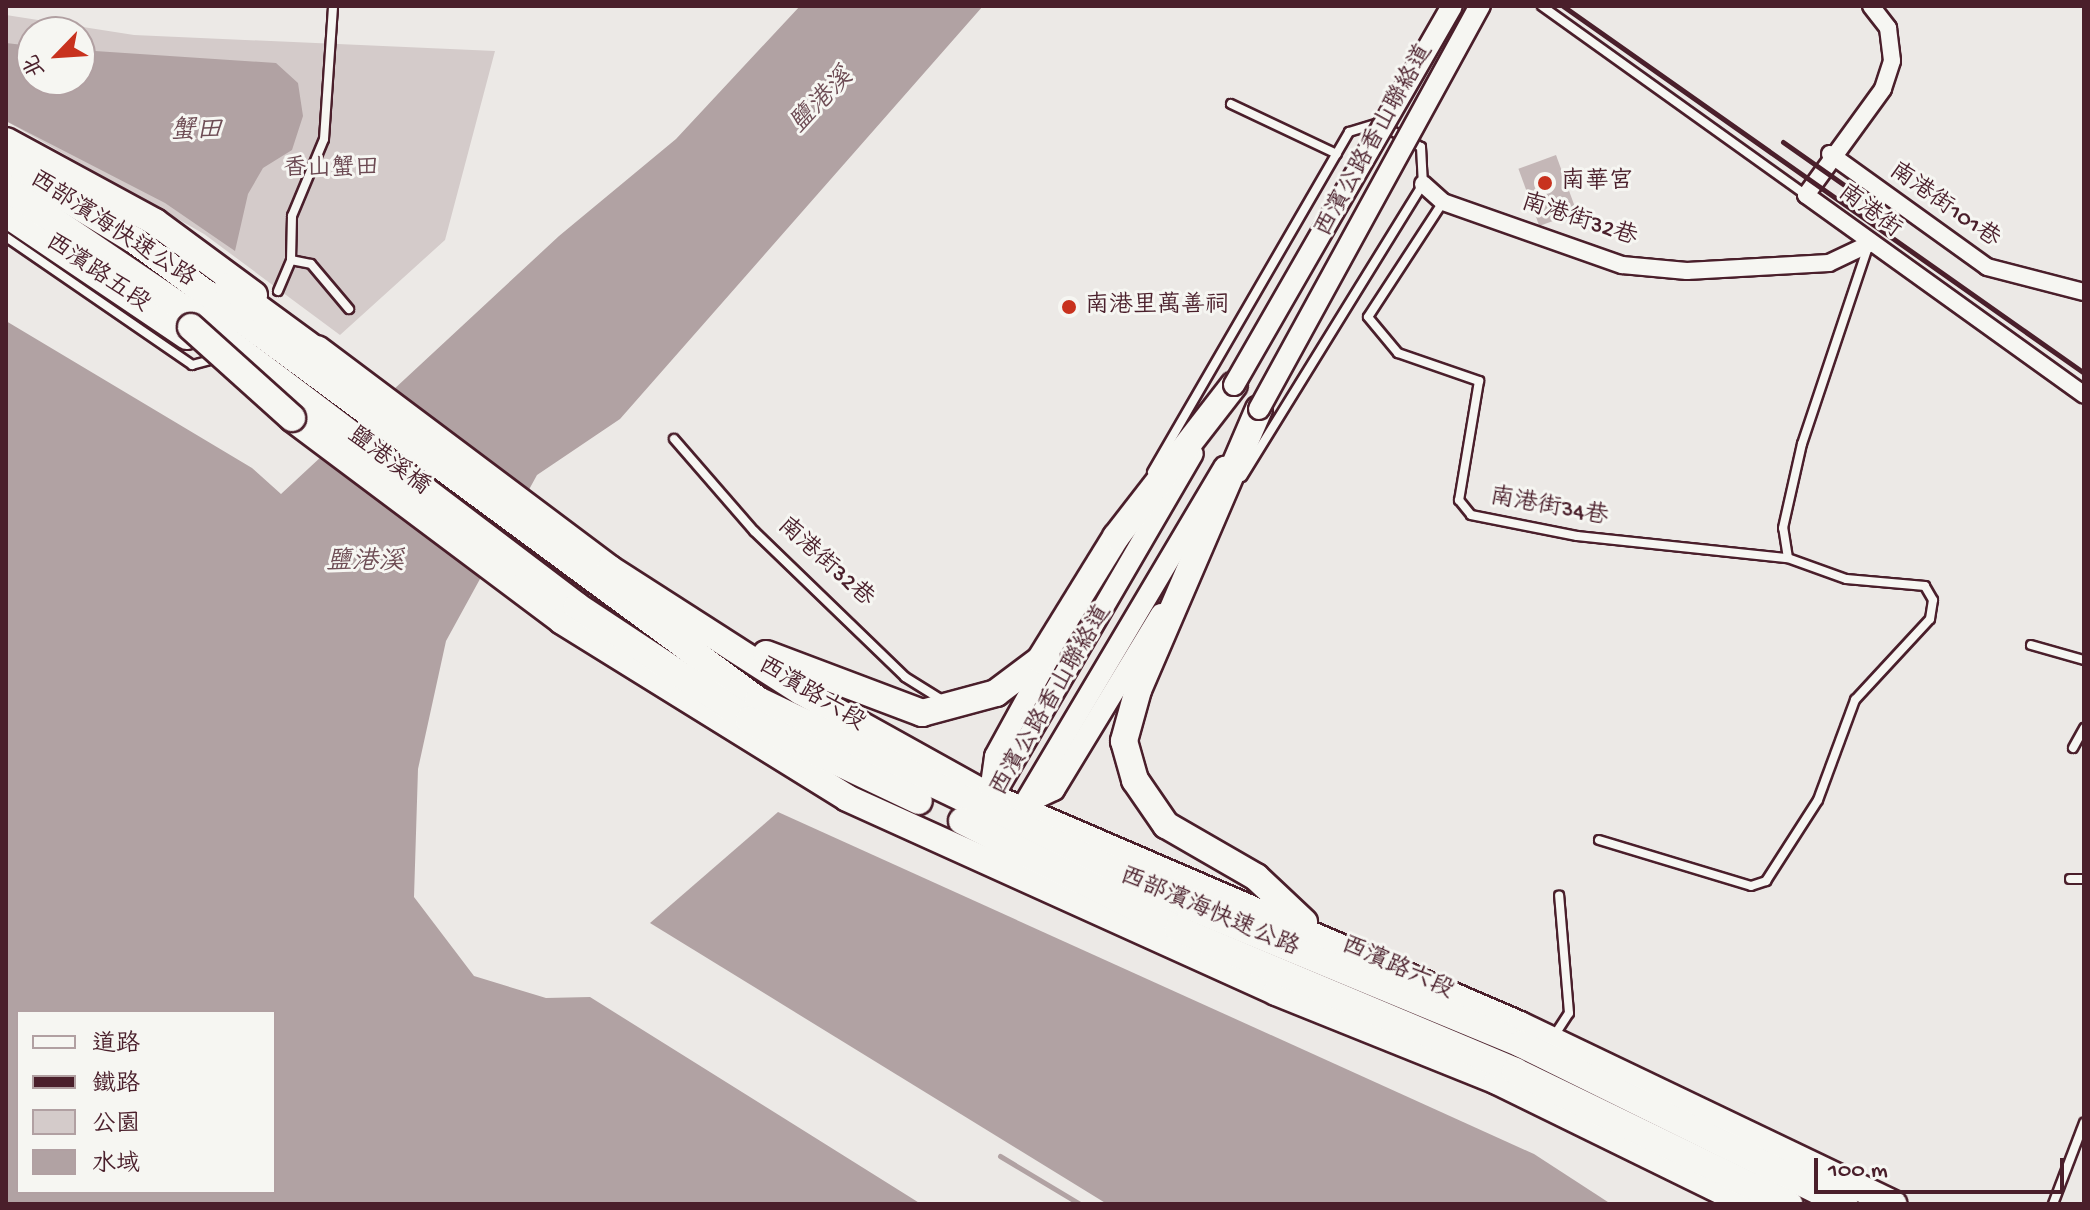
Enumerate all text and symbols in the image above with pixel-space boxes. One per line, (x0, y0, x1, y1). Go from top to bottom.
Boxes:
north arrow (16, 16, 96, 96)
street label: 西濱公路香山聯絡道 (1310, 40, 1440, 242)
text: 北 (20, 50, 52, 81)
water label: 鹽港溪 (785, 63, 861, 141)
water label: 蟹田 (170, 117, 222, 149)
park label: 香山蟹田 (283, 156, 379, 184)
street label: 南港街101巷 (1883, 157, 2005, 255)
street label: 西部濱海快速公路 (24, 166, 200, 294)
place label: 南華宮 (1561, 169, 1633, 197)
marker: 南華宮 (1536, 174, 1554, 192)
street label: 南港街 (1832, 179, 1906, 245)
street label: 南港街32巷 (1517, 189, 1641, 253)
street label: 西濱路五段 (39, 229, 155, 319)
place label: 南港里萬善祠 (1085, 293, 1229, 321)
marker: 南港里萬善祠 (1060, 298, 1078, 316)
street label: 鹽港溪橋 (341, 422, 435, 502)
street label: 南港街34巷 (1488, 483, 1610, 533)
street label: 南港街32巷 (771, 512, 879, 614)
water label: 鹽港溪 (326, 548, 404, 580)
street label: 西濱公路香山聯絡道 (986, 600, 1118, 802)
street label: 西濱路六段 (752, 652, 870, 738)
street label: 西部濱海快速公路 (1115, 862, 1303, 964)
street label: 西濱路六段 (1336, 931, 1458, 1007)
legend (16, 1010, 276, 1194)
text: 道路 (92, 1031, 140, 1060)
text: 鐵路 (92, 1071, 140, 1100)
text: 公園 (92, 1111, 140, 1140)
scale bar (1818, 1142, 2068, 1192)
text: 水域 (92, 1151, 140, 1180)
text: 100 m (1828, 1157, 1888, 1186)

